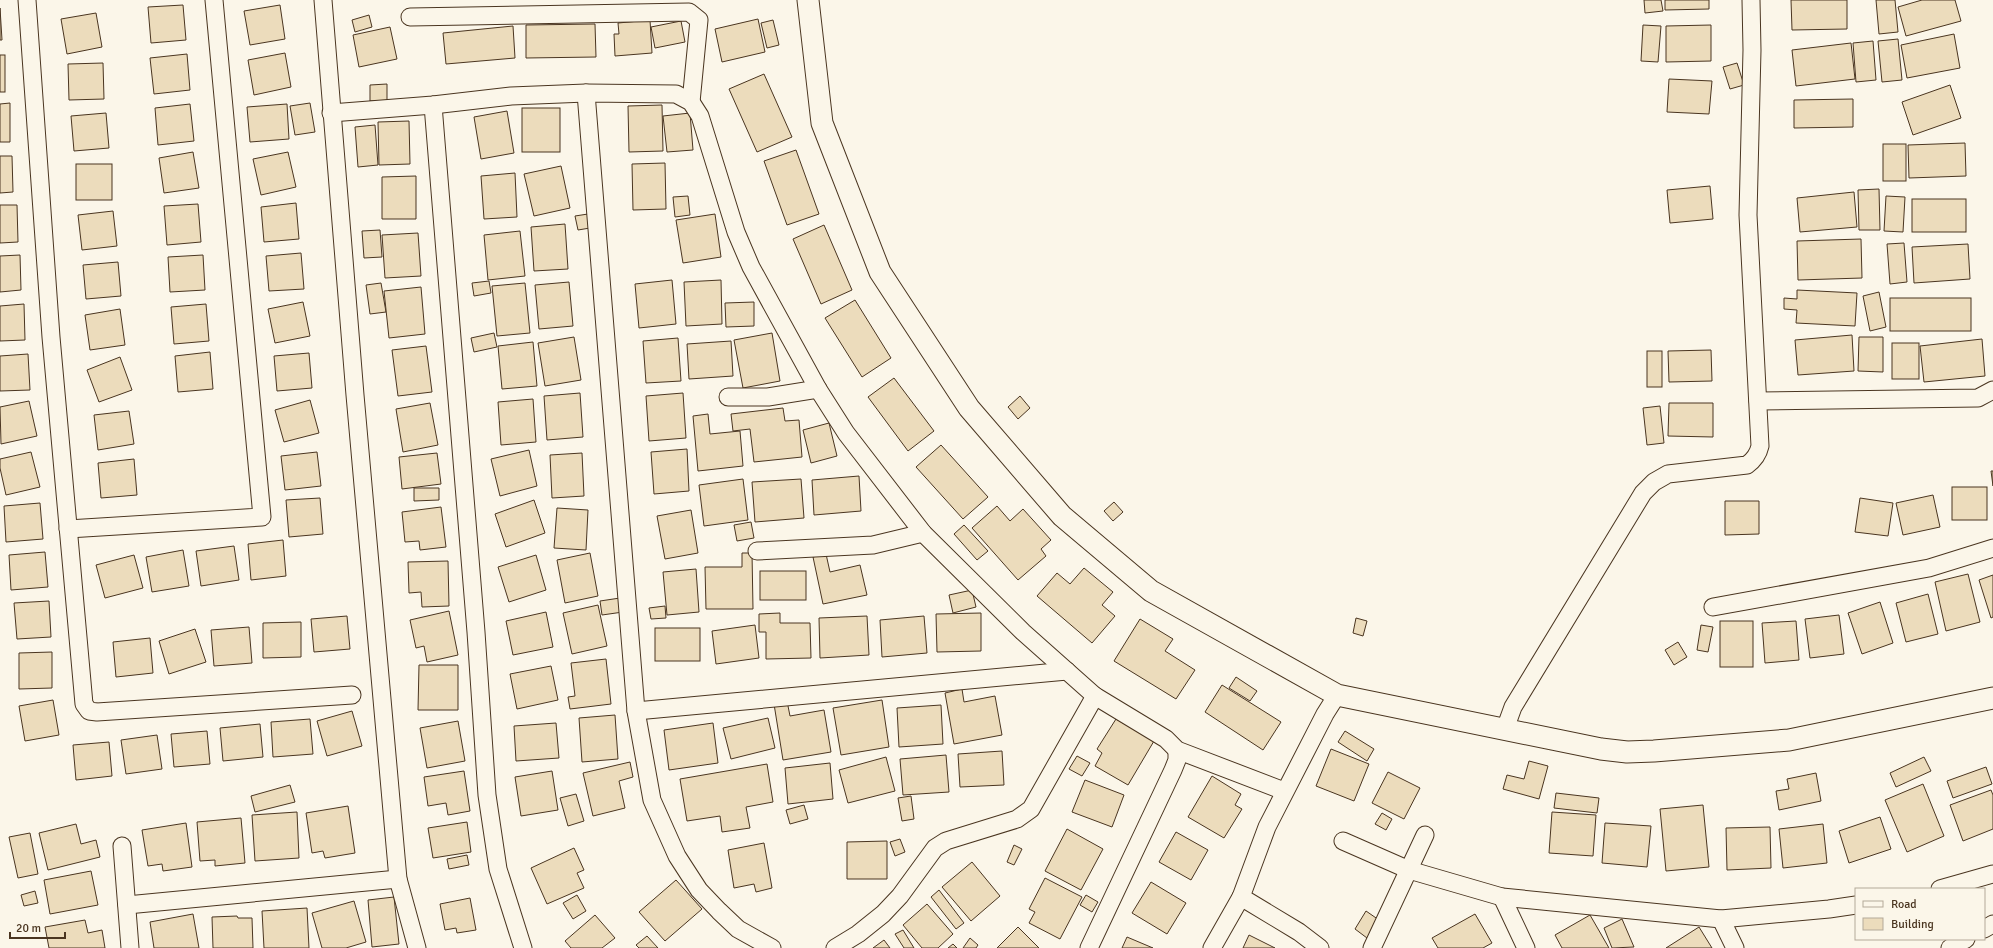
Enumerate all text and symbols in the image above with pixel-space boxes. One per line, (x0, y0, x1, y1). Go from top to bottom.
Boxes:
legend (1855, 888, 1985, 940)
text: Road (1891, 897, 1917, 912)
scale bar (10, 914, 65, 940)
text: Building (1891, 917, 1934, 932)
text: 20 m (16, 921, 41, 936)

